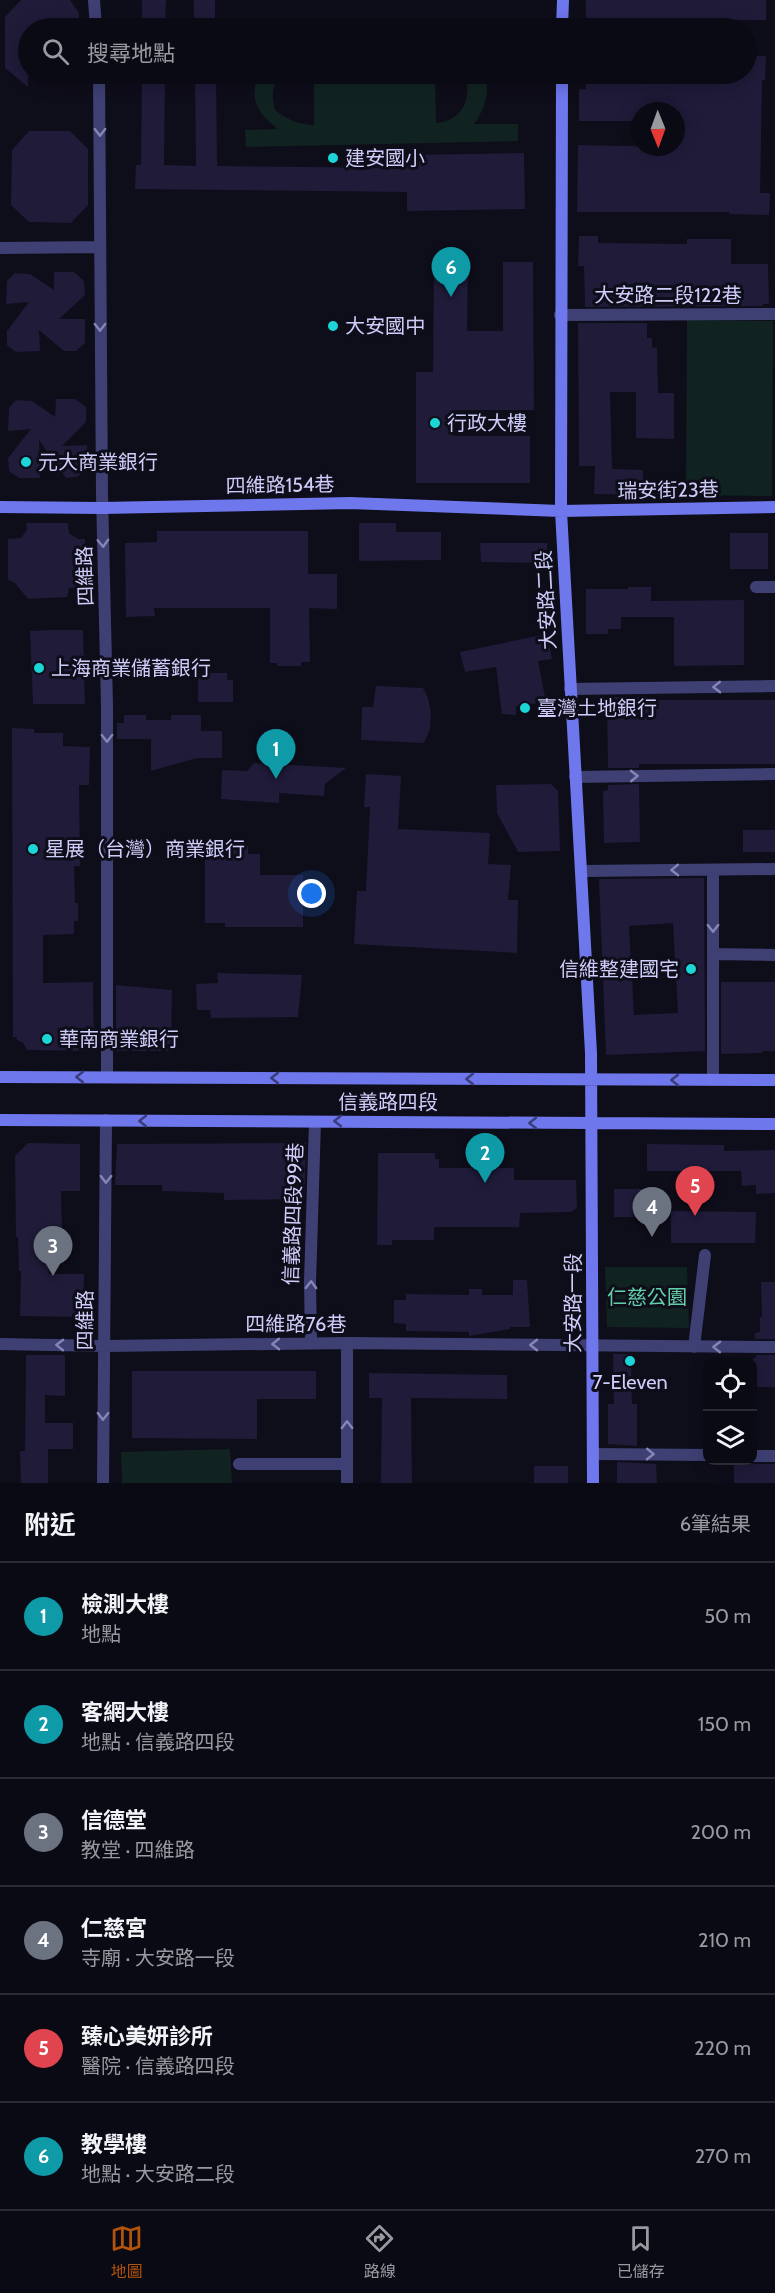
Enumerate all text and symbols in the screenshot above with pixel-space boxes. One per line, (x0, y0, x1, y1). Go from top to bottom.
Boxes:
search box (18, 18, 757, 84)
icon: search (39, 35, 72, 68)
text: 搜尋地點 (87, 40, 175, 67)
north arrow (631, 102, 685, 156)
one-way arrow (94, 127, 106, 136)
place label: 建安國小 (345, 146, 425, 170)
marker: 建安國小 (326, 151, 340, 165)
pin: 6 (432, 248, 470, 297)
street label: 大安路二段122巷 (594, 283, 742, 307)
place label: 大安國中 (345, 314, 425, 338)
marker: 大安國中 (326, 319, 340, 333)
one-way arrow (94, 322, 107, 331)
place label: 行政大樓 (447, 411, 527, 435)
marker: 行政大樓 (428, 416, 442, 430)
place label: 元大商業銀行 (38, 450, 158, 474)
marker: 元大商業銀行 (19, 455, 33, 469)
street label: 四維路154巷 (225, 472, 335, 498)
street label: 瑞安街23巷 (617, 477, 719, 503)
one-way arrow (97, 538, 110, 547)
street label: 四維路 (72, 546, 98, 606)
street label: 大安路二段 (531, 549, 561, 651)
place label: 上海商業儲蓄銀行 (51, 656, 211, 680)
marker: 上海商業儲蓄銀行 (32, 661, 46, 675)
one-way arrow (712, 681, 721, 693)
place label: 臺灣土地銀行 (537, 696, 657, 720)
marker: 臺灣土地銀行 (518, 701, 532, 715)
pin: 1 (256, 730, 296, 779)
one-way arrow (101, 733, 113, 742)
one-way arrow (629, 770, 638, 782)
place label: 星展（台灣）商業銀行 (45, 837, 245, 861)
marker: 星展（台灣）商業銀行 (26, 842, 40, 856)
one-way arrow (670, 864, 679, 876)
your location (297, 879, 326, 908)
one-way arrow (707, 924, 719, 933)
place label: 信維整建國宅 (559, 957, 679, 981)
marker: 信維整建國宅 (684, 962, 698, 976)
place label: 華南商業銀行 (59, 1027, 179, 1051)
marker: 華南商業銀行 (40, 1032, 54, 1046)
one-way arrow (75, 1071, 84, 1083)
one-way arrow (270, 1072, 279, 1084)
one-way arrow (465, 1073, 474, 1085)
one-way arrow (670, 1074, 679, 1086)
street label: 信義路四段 (338, 1090, 438, 1114)
one-way arrow (138, 1114, 147, 1127)
one-way arrow (333, 1115, 342, 1128)
one-way arrow (528, 1117, 537, 1129)
pin: 2 (466, 1134, 504, 1183)
street label: 信義路四段99巷 (279, 1142, 307, 1286)
pin: 5 (676, 1166, 714, 1216)
one-way arrow (99, 1174, 112, 1183)
pin: 4 (632, 1188, 672, 1237)
pin: 3 (34, 1226, 72, 1276)
street label: 大安路一段 (561, 1253, 585, 1353)
one-way arrow (304, 1280, 317, 1289)
park label: 仁慈公園 (607, 1285, 687, 1309)
street label: 四維路 (73, 1290, 97, 1350)
street label: 四維路76巷 (246, 1312, 346, 1336)
one-way arrow (272, 1337, 281, 1350)
one-way arrow (56, 1339, 65, 1351)
one-way arrow (530, 1339, 539, 1351)
one-way arrow (712, 1341, 721, 1353)
marker: 7-Eleven (623, 1354, 637, 1368)
map controls (703, 1357, 757, 1465)
button: locate (703, 1357, 757, 1411)
place label: 7-Eleven (592, 1370, 668, 1394)
one-way arrow (97, 1411, 109, 1420)
button: layers (703, 1411, 757, 1465)
one-way arrow (341, 1420, 353, 1429)
one-way arrow (646, 1448, 655, 1460)
text: 附近 (24, 1509, 76, 1541)
text: 6筆結果 (680, 1512, 751, 1536)
text: 檢測大樓 (81, 1591, 169, 1618)
text: 1 (40, 1604, 47, 1628)
text: 50 m (704, 1604, 751, 1628)
text: 地點 (81, 1622, 121, 1646)
text: 客網大樓 (81, 1699, 169, 1726)
text: 2 (38, 1712, 49, 1736)
text: 150 m (698, 1712, 751, 1736)
text: 地點 · 信義路四段 (81, 1730, 235, 1754)
text: 信德堂 (81, 1807, 147, 1834)
text: 3 (38, 1820, 49, 1844)
text: 200 m (691, 1820, 751, 1844)
text: 教堂 · 四維路 (81, 1838, 195, 1862)
text: 仁慈宮 (81, 1915, 147, 1942)
text: 4 (37, 1928, 50, 1952)
text: 210 m (698, 1928, 751, 1952)
text: 寺廟 · 大安路一段 (81, 1946, 235, 1970)
text: 臻心美妍診所 (81, 2023, 213, 2050)
text: 5 (38, 2036, 49, 2060)
text: 220 m (694, 2036, 751, 2060)
text: 醫院 · 信義路四段 (81, 2054, 235, 2078)
text: 教學樓 (81, 2131, 147, 2158)
text: 6 (38, 2144, 49, 2168)
text: 270 m (695, 2144, 751, 2168)
text: 地點 · 大安路二段 (81, 2162, 235, 2186)
tab: 地圖 (110, 2222, 143, 2282)
tab: 路線 (363, 2222, 396, 2282)
tab: 已儲存 (617, 2222, 665, 2282)

